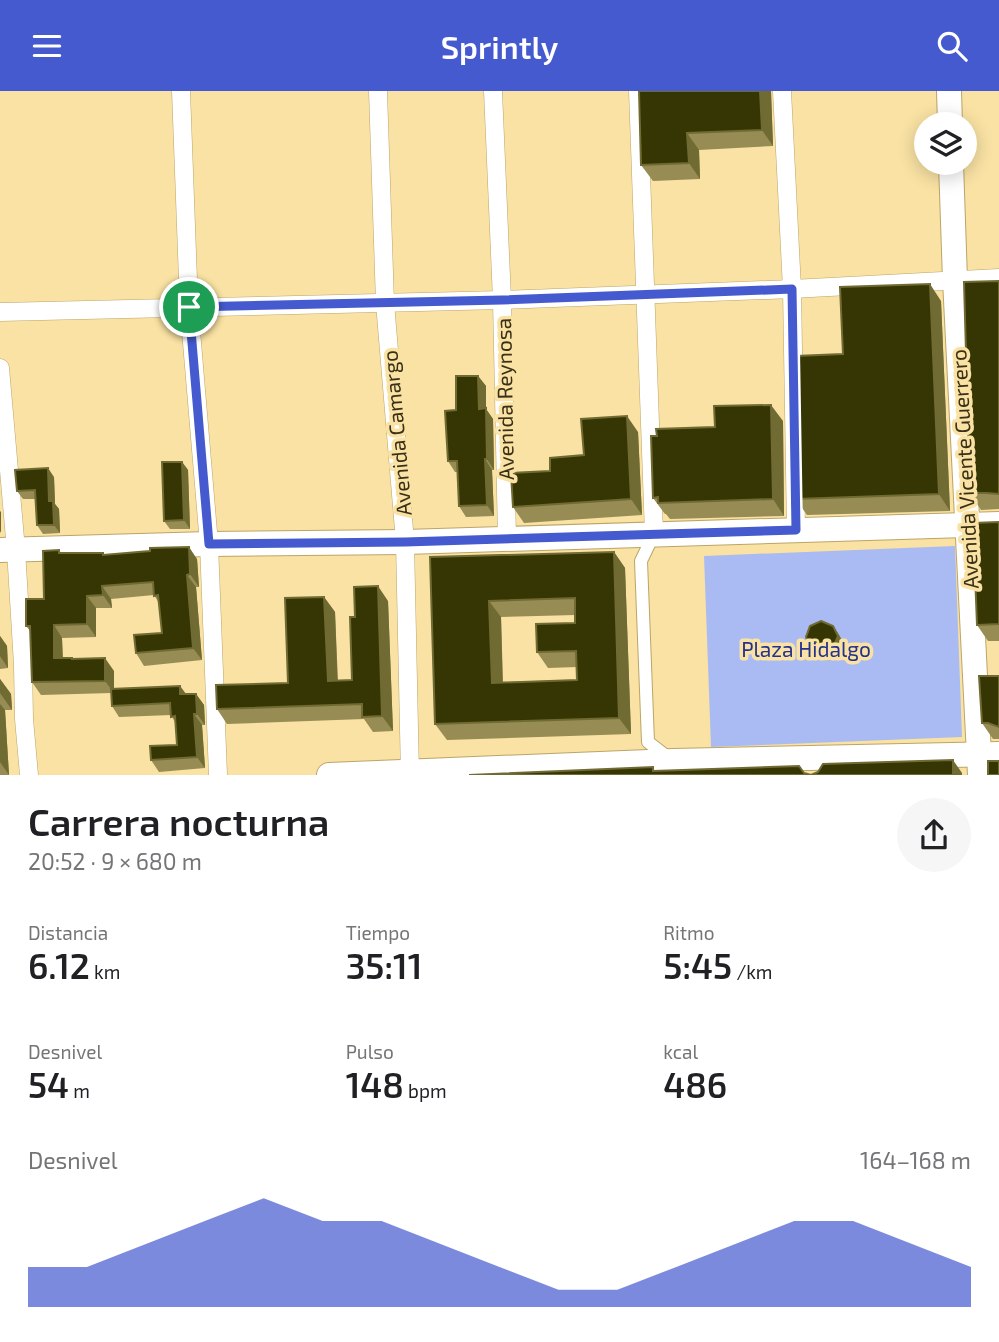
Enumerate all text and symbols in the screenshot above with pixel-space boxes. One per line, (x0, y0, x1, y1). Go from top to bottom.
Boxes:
icon: menu (28, 27, 66, 65)
text: Sprintly (441, 27, 558, 65)
icon: search (933, 27, 971, 65)
map controls (914, 112, 977, 175)
button: layers (914, 112, 977, 175)
pin (159, 277, 219, 337)
icon: arrive (170, 288, 208, 326)
street label: Avenida Reynosa (490, 318, 518, 480)
street label: Avenida Camargo (376, 349, 416, 517)
street label: Avenida Vicente Guerrero (945, 349, 983, 589)
park label: Plaza Hidalgo (741, 636, 871, 661)
text: Carrera nocturna (28, 798, 329, 844)
button: share (897, 798, 971, 872)
text: 20:52 · 9 × 680 m (28, 847, 202, 875)
text: Distancia (28, 921, 108, 944)
text: Tiempo (346, 921, 410, 944)
text: Ritmo (663, 921, 714, 944)
text: 6.12 (28, 944, 90, 986)
text: 35:11 (346, 944, 422, 986)
text: 5:45 (663, 944, 732, 986)
text: km (90, 960, 120, 983)
text: /km (732, 960, 773, 983)
text: Desnivel (28, 1040, 102, 1063)
text: Pulso (346, 1040, 394, 1063)
text: kcal (663, 1040, 698, 1063)
text: 54 (28, 1063, 69, 1105)
text: 148 (346, 1063, 404, 1105)
text: 486 (663, 1063, 727, 1105)
text: m (69, 1079, 90, 1102)
text: bpm (404, 1079, 447, 1102)
text: Desnivel (28, 1146, 118, 1174)
text: 164–168 m (860, 1146, 971, 1174)

